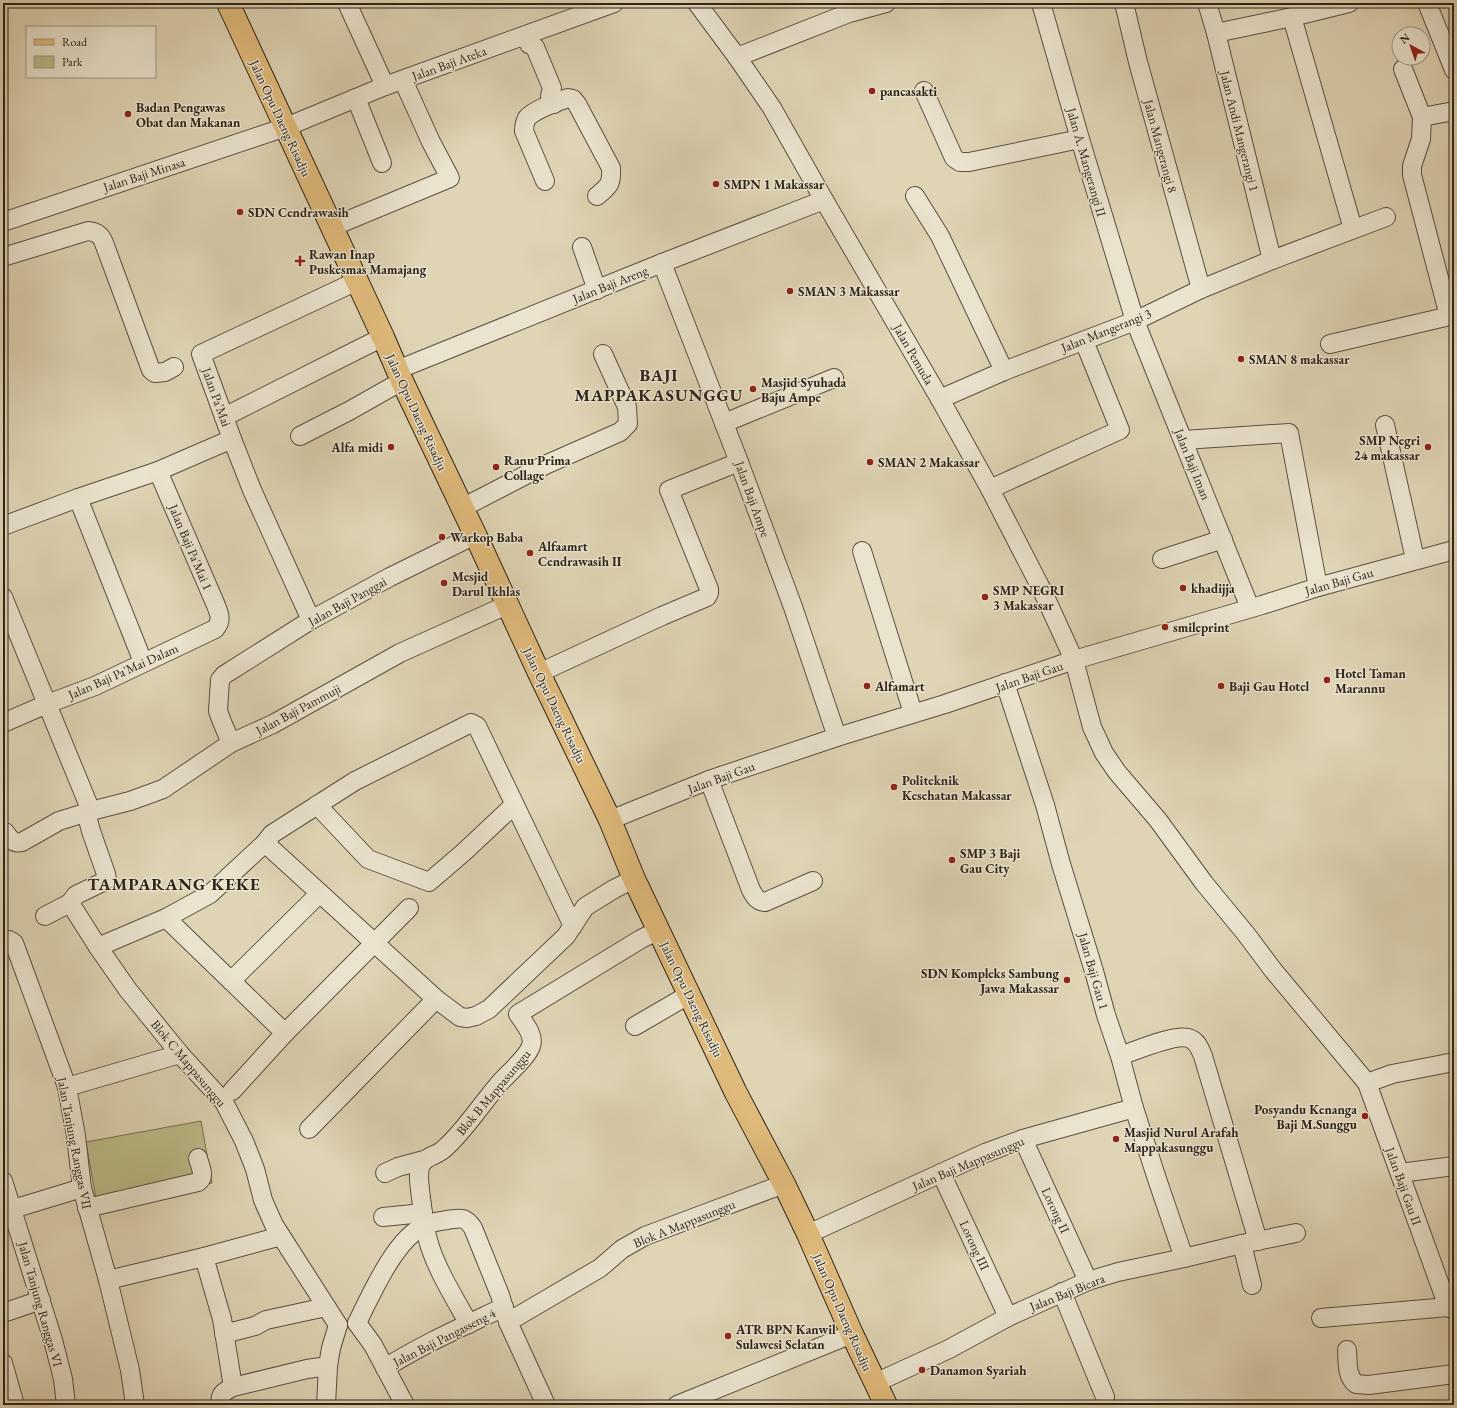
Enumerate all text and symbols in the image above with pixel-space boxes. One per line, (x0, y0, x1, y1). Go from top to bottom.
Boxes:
legend (26, 26, 156, 78)
north arrow (1391, 26, 1431, 66)
text: N (1397, 30, 1413, 47)
text: Road (62, 34, 88, 50)
street label: Jalan Baji Ateka (409, 42, 490, 85)
text: Park (62, 54, 83, 70)
street label: Jalan Opu Daeng Risadju (246, 56, 315, 179)
street label: Jalan Andi Mangerangi 1 (1216, 68, 1263, 193)
place label: pancasakti (880, 83, 937, 100)
marker: pancasakti (867, 86, 877, 96)
street label: Jalan Mangerangi 8 (1140, 97, 1181, 195)
place label: Badan Pengawas Obat dan Makanan (136, 99, 241, 131)
street label: Jalan A. Mangerangi II (1063, 105, 1110, 219)
marker: Badan Pengawas Obat dan Makanan (123, 109, 133, 119)
street label: Jalan Baji Minasa (100, 153, 188, 196)
place label: SMPN 1 Makassar (724, 176, 825, 193)
marker: SMPN 1 Makassar (711, 179, 721, 189)
place label: SDN Cendrawasih (248, 204, 350, 221)
marker: SDN Cendrawasih (235, 207, 245, 217)
place label: Rawan Inap Puskesmas Mamajang (309, 246, 427, 278)
marker: Rawan Inap Puskesmas Mamajang (294, 255, 306, 267)
street label: Jalan Baji Areng (569, 262, 651, 308)
place label: SMAN 3 Makassar (798, 283, 900, 300)
marker: SMAN 3 Makassar (785, 286, 795, 296)
street label: Jalan Mangerangi 3 (1058, 305, 1154, 357)
street label: Jalan Pemuda (889, 320, 938, 389)
street label: Jalan Opu Daeng Risadju (382, 350, 451, 473)
place label: SMAN 8 makassar (1249, 351, 1350, 368)
marker: SMAN 8 makassar (1236, 354, 1246, 364)
street label: Jalan Pa'Mai (198, 364, 235, 429)
district label: BAJI MAPPAKASUNGGU (574, 364, 744, 406)
place label: Masjid Syuhada Baju Ampe (761, 374, 847, 406)
marker: Masjid Syuhada Baju Ampe (748, 384, 758, 394)
street label: Jalan Baji Iman (1170, 425, 1215, 502)
place label: SMP Negri 24 makassar (1354, 432, 1421, 464)
place label: Alfa midi (330, 439, 383, 456)
marker: Alfa midi (386, 442, 396, 452)
marker: SMP Negri 24 makassar (1423, 442, 1433, 452)
place label: Ranu Prima Collage (504, 452, 571, 484)
place label: SMAN 2 Makassar (878, 454, 980, 471)
marker: SMAN 2 Makassar (865, 457, 875, 467)
street label: Jalan Baji Ampe (731, 458, 774, 540)
marker: Ranu Prima Collage (491, 462, 501, 472)
street label: Jalan Baji Pa'Mai 1 (164, 501, 216, 593)
place label: Warkop Baba (450, 529, 523, 546)
marker: Warkop Baba (437, 532, 447, 542)
place label: Alfaamrt Cendrawasih II (537, 538, 622, 570)
marker: Alfaamrt Cendrawasih II (525, 548, 535, 558)
street label: Jalan Baji Gau (1302, 564, 1375, 600)
place label: Mesjid Darul Ikhlas (452, 568, 520, 600)
street label: Jalan Baji Panggai (304, 573, 389, 630)
marker: Mesjid Darul Ikhlas (439, 578, 449, 588)
place label: khadijja (1191, 580, 1235, 597)
place label: SMP NEGRI 3 Makassar (993, 582, 1065, 614)
marker: khadijja (1178, 583, 1188, 593)
marker: SMP NEGRI 3 Makassar (980, 592, 990, 602)
place label: smileprint (1173, 619, 1229, 636)
marker: smileprint (1160, 622, 1170, 632)
street label: Jalan Baji Pa'Mai Dalam (65, 640, 181, 704)
street label: Jalan Opu Daeng Risadju (519, 644, 590, 766)
street label: Jalan Baji Gau (992, 657, 1065, 696)
place label: Hotel Taman Marannu (1335, 665, 1406, 697)
marker: Hotel Taman Marannu (1322, 675, 1332, 685)
place label: Alfamart (874, 678, 925, 695)
place label: Baji Gau Hotel (1229, 678, 1310, 695)
street label: Jalan Baji Pammuji (252, 680, 344, 739)
marker: Alfamart (862, 681, 872, 691)
marker: Baji Gau Hotel (1216, 681, 1226, 691)
street label: Jalan Baji Gau (684, 757, 757, 798)
place label: Politeknik Kesehatan Makassar (902, 772, 1012, 804)
marker: Politeknik Kesehatan Makassar (889, 782, 899, 792)
place label: SMP 3 Baji Gau City (960, 845, 1021, 877)
marker: SMP 3 Baji Gau City (947, 855, 957, 865)
district label: TAMPARANG KEKE (87, 873, 261, 895)
street label: Jalan Baji Gau 1 (1074, 930, 1113, 1012)
street label: Jalan Opu Daeng Risadju (656, 938, 727, 1060)
place label: SDN Kompleks Sambung Jawa Makassar (921, 965, 1060, 997)
marker: SDN Kompleks Sambung Jawa Makassar (1062, 975, 1072, 985)
street label: Blok C Mappasunggu (147, 1016, 230, 1111)
street label: Blok B Mappasunggu (452, 1046, 534, 1139)
street label: Jalan Tanjung Ranggas VII (53, 1075, 96, 1211)
place label: Posyandu Kenanga Baji M.Sunggu (1254, 1101, 1358, 1133)
marker: Posyandu Kenanga Baji M.Sunggu (1360, 1111, 1370, 1121)
place label: Masjid Nurul Arafah Mappakasunggu (1124, 1124, 1239, 1156)
street label: Jalan Baji Mappasunggu (909, 1132, 1027, 1195)
marker: Masjid Nurul Arafah Mappakasunggu (1111, 1134, 1121, 1144)
street label: Jalan Baji Gau II (1381, 1144, 1426, 1228)
street label: Lorong II (1038, 1185, 1074, 1236)
street label: Blok A Mappasunggu (631, 1195, 738, 1252)
street label: Lorong III (956, 1218, 994, 1273)
street label: Jalan Tanjung Ranggas VI (14, 1239, 67, 1369)
street label: Jalan Opu Daeng Risadju (809, 1250, 876, 1374)
street label: Jalan Baji Bicara (1026, 1269, 1108, 1316)
street label: Jalan Baji Pangasseng 4 (389, 1304, 499, 1371)
place label: ATR BPN Kanwil Sulawesi Selatan (735, 1321, 836, 1353)
marker: ATR BPN Kanwil Sulawesi Selatan (723, 1331, 733, 1341)
place label: Danamon Syariah (930, 1362, 1027, 1379)
marker: Danamon Syariah (917, 1365, 927, 1375)

